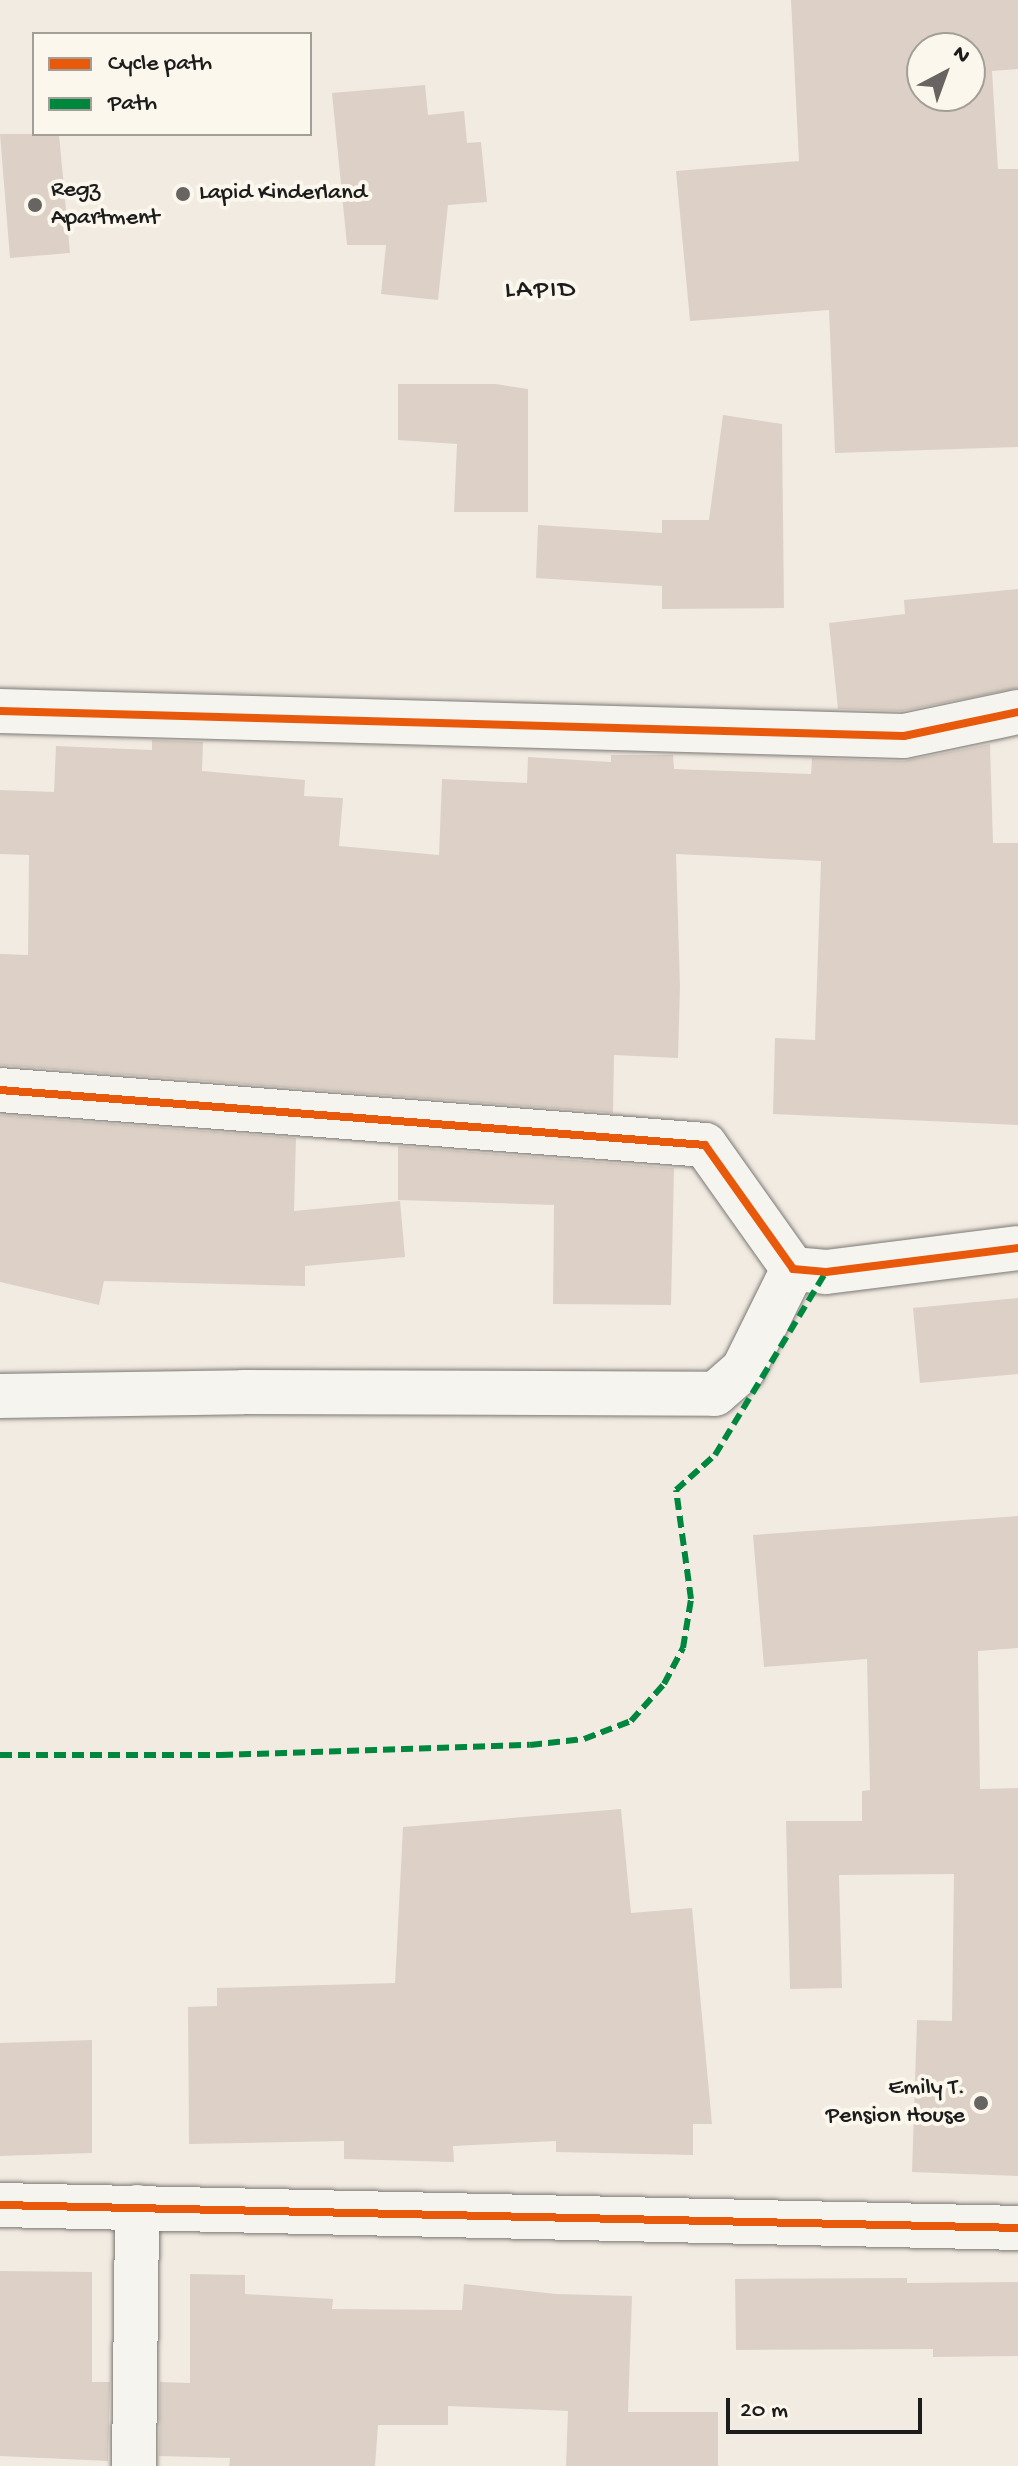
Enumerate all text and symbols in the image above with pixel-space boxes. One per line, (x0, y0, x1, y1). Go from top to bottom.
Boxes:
legend (32, 32, 312, 136)
north arrow (906, 32, 986, 112)
text: N (946, 41, 974, 70)
text: Cycle path (108, 50, 212, 79)
text: Path (108, 90, 157, 119)
place label: Regz Apartment (51, 177, 159, 233)
place label: Lapid Kinderland (199, 180, 367, 208)
marker: Lapid Kinderland (174, 185, 192, 203)
marker: Regz Apartment (26, 196, 44, 214)
district label: LAPID (505, 276, 577, 308)
place label: Emily T. Pension House (826, 2075, 965, 2131)
marker: Emily T. Pension House (972, 2094, 990, 2112)
scale bar (730, 2382, 926, 2432)
text: 20 m (740, 2397, 788, 2426)

